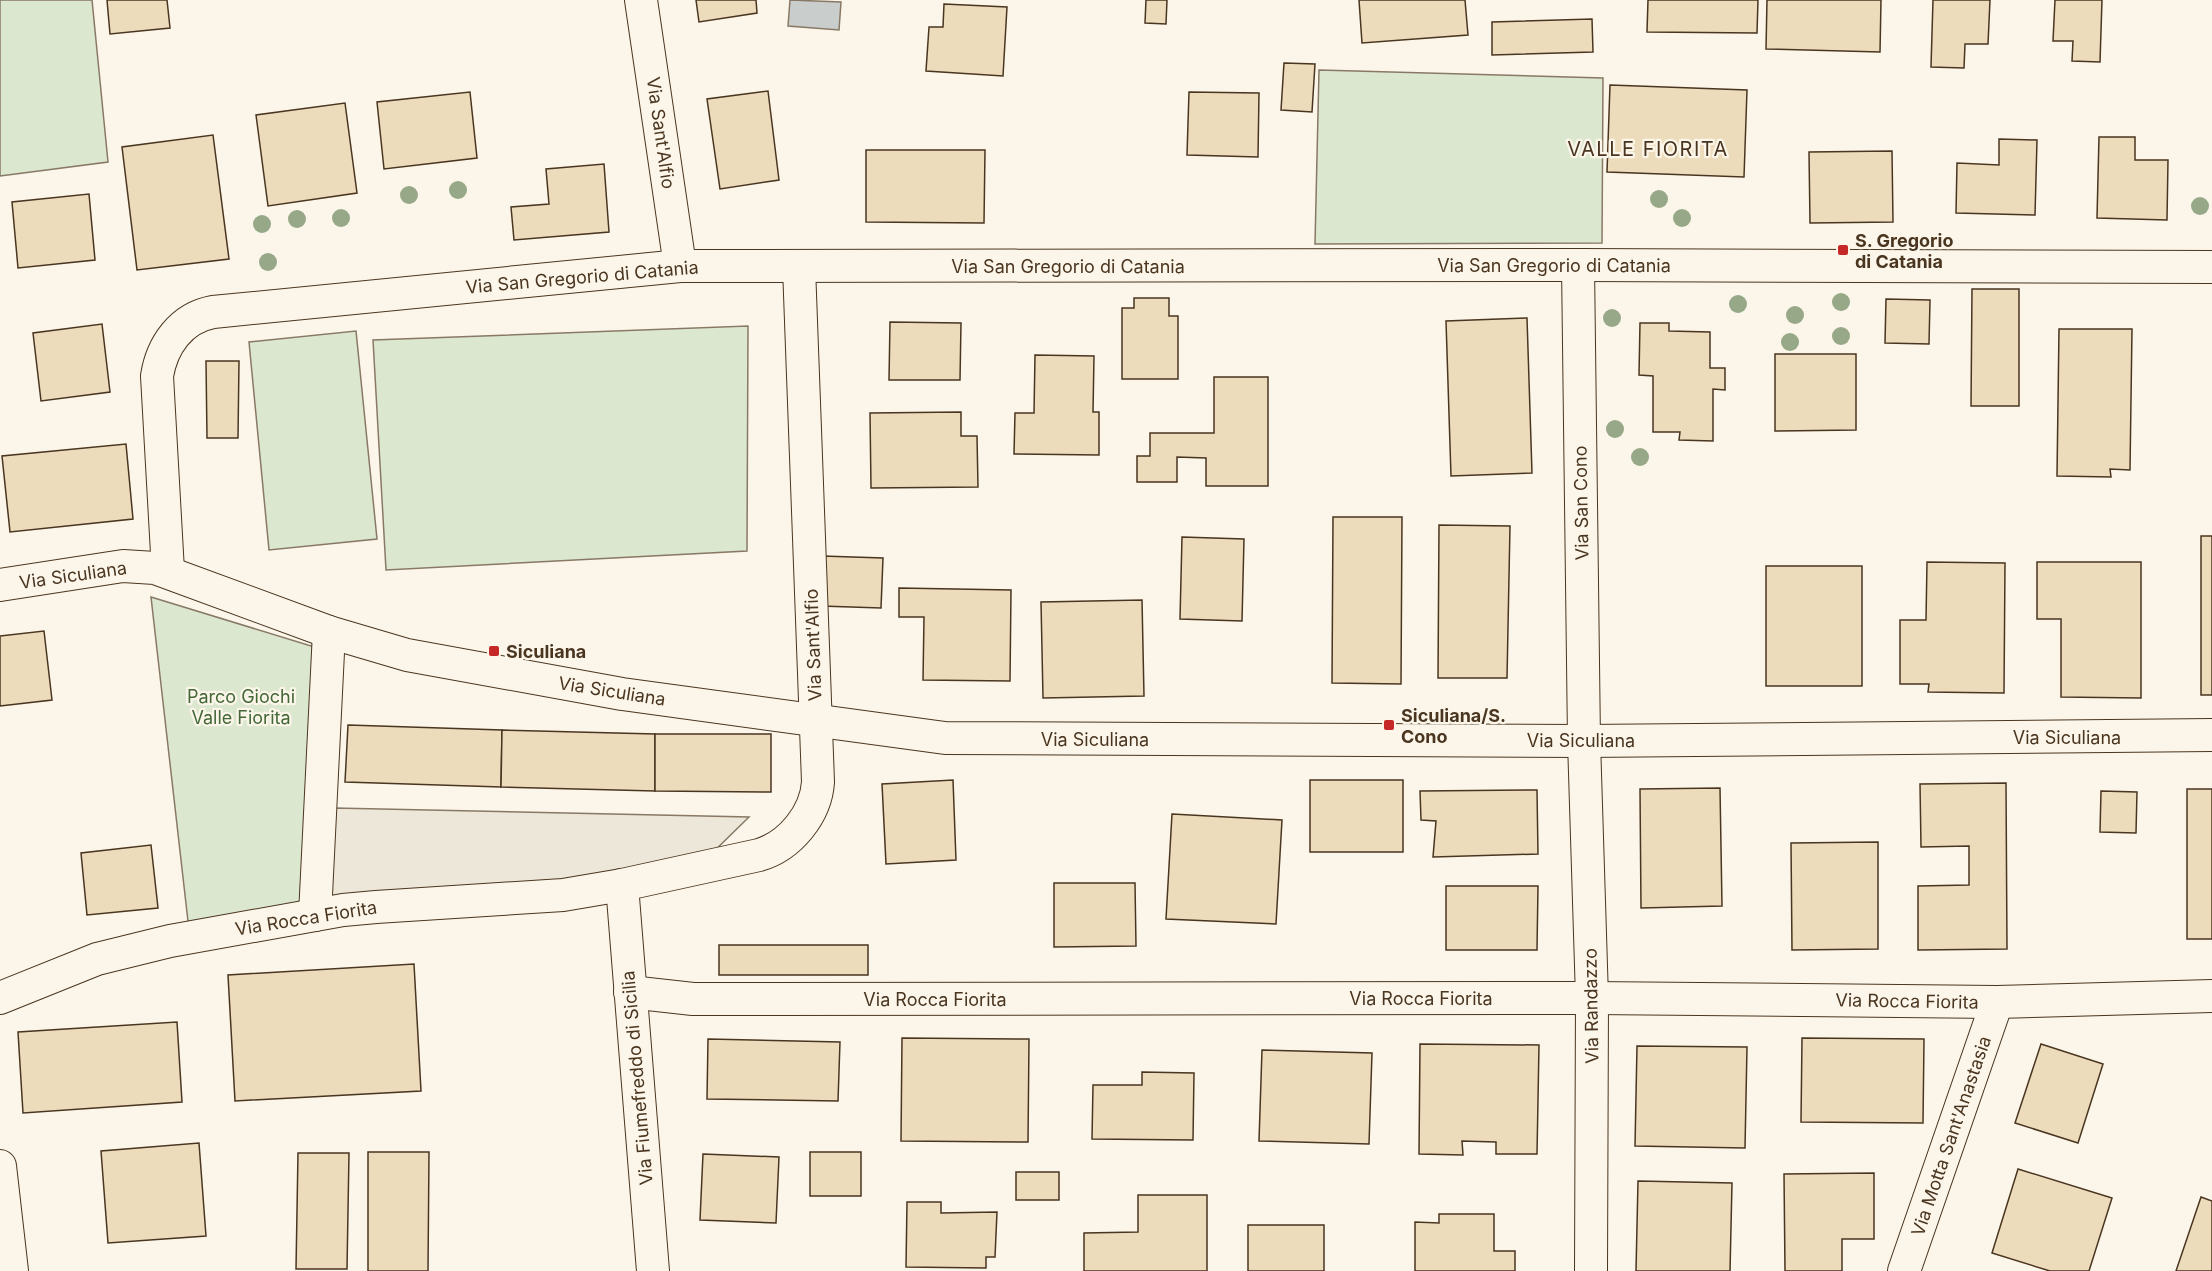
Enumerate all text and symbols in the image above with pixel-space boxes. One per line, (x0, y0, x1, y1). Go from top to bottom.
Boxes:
street label: Via Sant'Alfio (643, 76, 679, 190)
district label: VALLE FIORITA (1567, 137, 1729, 161)
place label: S. Gregorio di Catania (1855, 230, 1953, 272)
marker: S. Gregorio di Catania (1836, 243, 1850, 257)
street label: Via San Gregorio di Catania (1437, 255, 1671, 276)
street label: Via San Gregorio di Catania (465, 256, 699, 298)
street label: Via San Gregorio di Catania (951, 256, 1185, 277)
street label: Via San Cono (1570, 445, 1592, 561)
street label: Via Siculiana (18, 557, 128, 593)
street label: Via Sant'Alfio (801, 588, 825, 702)
place label: Siculiana (506, 641, 586, 662)
marker: Siculiana (487, 644, 501, 658)
street label: Via Siculiana (557, 672, 667, 710)
park label: Parco Giochi Valle Fiorita (187, 686, 295, 728)
place label: Siculiana/S. Cono (1401, 705, 1506, 747)
marker: Siculiana/S. Cono (1382, 718, 1396, 732)
street label: Via Siculiana (2013, 727, 2121, 748)
street label: Via Siculiana (1041, 729, 1149, 750)
street label: Via Siculiana (1527, 730, 1635, 751)
street label: Via Rocca Fiorita (234, 896, 378, 940)
street label: Via Randazzo (1579, 948, 1603, 1064)
street label: Via Fiumefreddo di Sicilia (617, 970, 657, 1186)
street label: Via Rocca Fiorita (1349, 988, 1493, 1009)
street label: Via Rocca Fiorita (863, 989, 1007, 1010)
street label: Via Rocca Fiorita (1835, 989, 1979, 1013)
street label: Via Motta Sant'Anastasia (1907, 1033, 1995, 1239)

